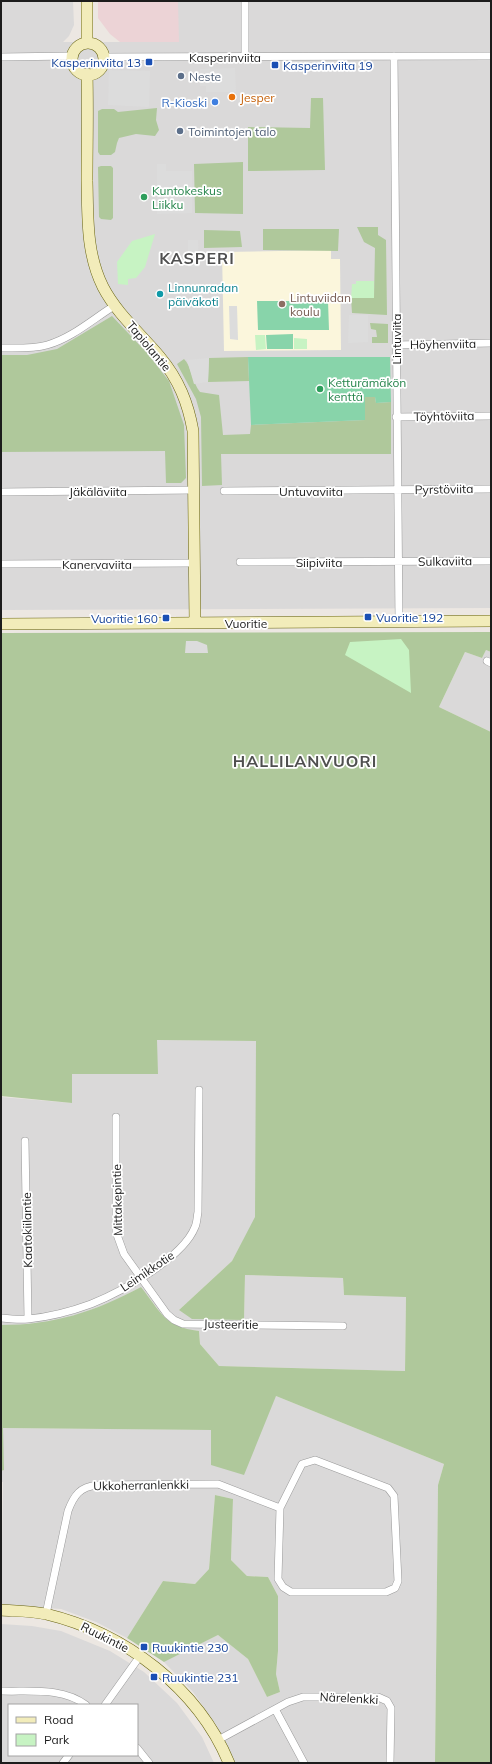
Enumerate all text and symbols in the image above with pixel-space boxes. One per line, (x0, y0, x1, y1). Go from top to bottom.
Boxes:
street label: Kasperinviita (189, 50, 261, 65)
place label: Kasperinviita 13 (51, 55, 141, 70)
marker: Kasperinviita 13 (144, 57, 154, 67)
place label: Kasperinviita 19 (283, 58, 373, 73)
marker: Kasperinviita 19 (270, 60, 280, 70)
place label: Neste (189, 69, 221, 84)
marker: Neste (176, 71, 186, 81)
place label: Jesper (240, 90, 275, 105)
marker: Jesper (227, 92, 237, 102)
place label: R-Kioski (161, 95, 207, 110)
marker: R-Kioski (210, 97, 220, 107)
place label: Toimintojen talo (188, 124, 276, 139)
marker: Toimintojen talo (175, 126, 185, 136)
place label: Kuntokeskus Liikku (152, 183, 222, 212)
marker: Kuntokeskus Liikku (139, 192, 149, 202)
district label: KASPERI (159, 248, 235, 268)
place label: Linnunradan päiväkoti (168, 280, 238, 309)
marker: Linnunradan päiväkoti (155, 289, 165, 299)
place label: Lintuviidan koulu (290, 290, 351, 319)
marker: Lintuviidan koulu (277, 299, 287, 309)
street label: Lintuviita (389, 313, 404, 365)
street label: Tapiolantie (124, 318, 174, 374)
street label: Höyhenviita (410, 336, 476, 352)
place label: Ketturämäkön kenttä (328, 375, 406, 404)
marker: Ketturämäkön kenttä (315, 384, 325, 394)
street label: Töyhtöviita (413, 408, 475, 424)
street label: Pyrstöviita (414, 481, 474, 497)
street label: Jäkäläviita (69, 484, 127, 499)
street label: Untuvaviita (279, 484, 343, 499)
street label: Sulkaviita (418, 553, 472, 569)
street label: Siipiviita (296, 555, 342, 570)
street label: Kanervaviita (62, 557, 132, 572)
place label: Vuoritie 192 (376, 610, 443, 625)
place label: Vuoritie 160 (91, 611, 158, 626)
marker: Vuoritie 192 (363, 612, 373, 622)
marker: Vuoritie 160 (161, 613, 171, 623)
street label: Vuoritie (225, 616, 267, 631)
district label: HALLILANVUORI (233, 751, 377, 771)
street label: Mittakepintie (109, 1164, 125, 1236)
street label: Kaatokiilantie (19, 1192, 35, 1268)
street label: Leimikkotie (117, 1247, 177, 1295)
street label: Justeeritie (203, 1316, 259, 1332)
street label: Ukkoherranlenkki (93, 1477, 189, 1493)
street label: Ruukintie (79, 1619, 131, 1655)
place label: Ruukintie 230 (152, 1640, 229, 1655)
marker: Ruukintie 230 (139, 1642, 149, 1652)
place label: Ruukintie 231 (162, 1670, 239, 1685)
marker: Ruukintie 231 (149, 1672, 159, 1682)
street label: Närelenkki (319, 1689, 379, 1707)
legend (8, 1704, 138, 1756)
text: Road (44, 1712, 73, 1727)
text: Park (44, 1732, 70, 1747)

